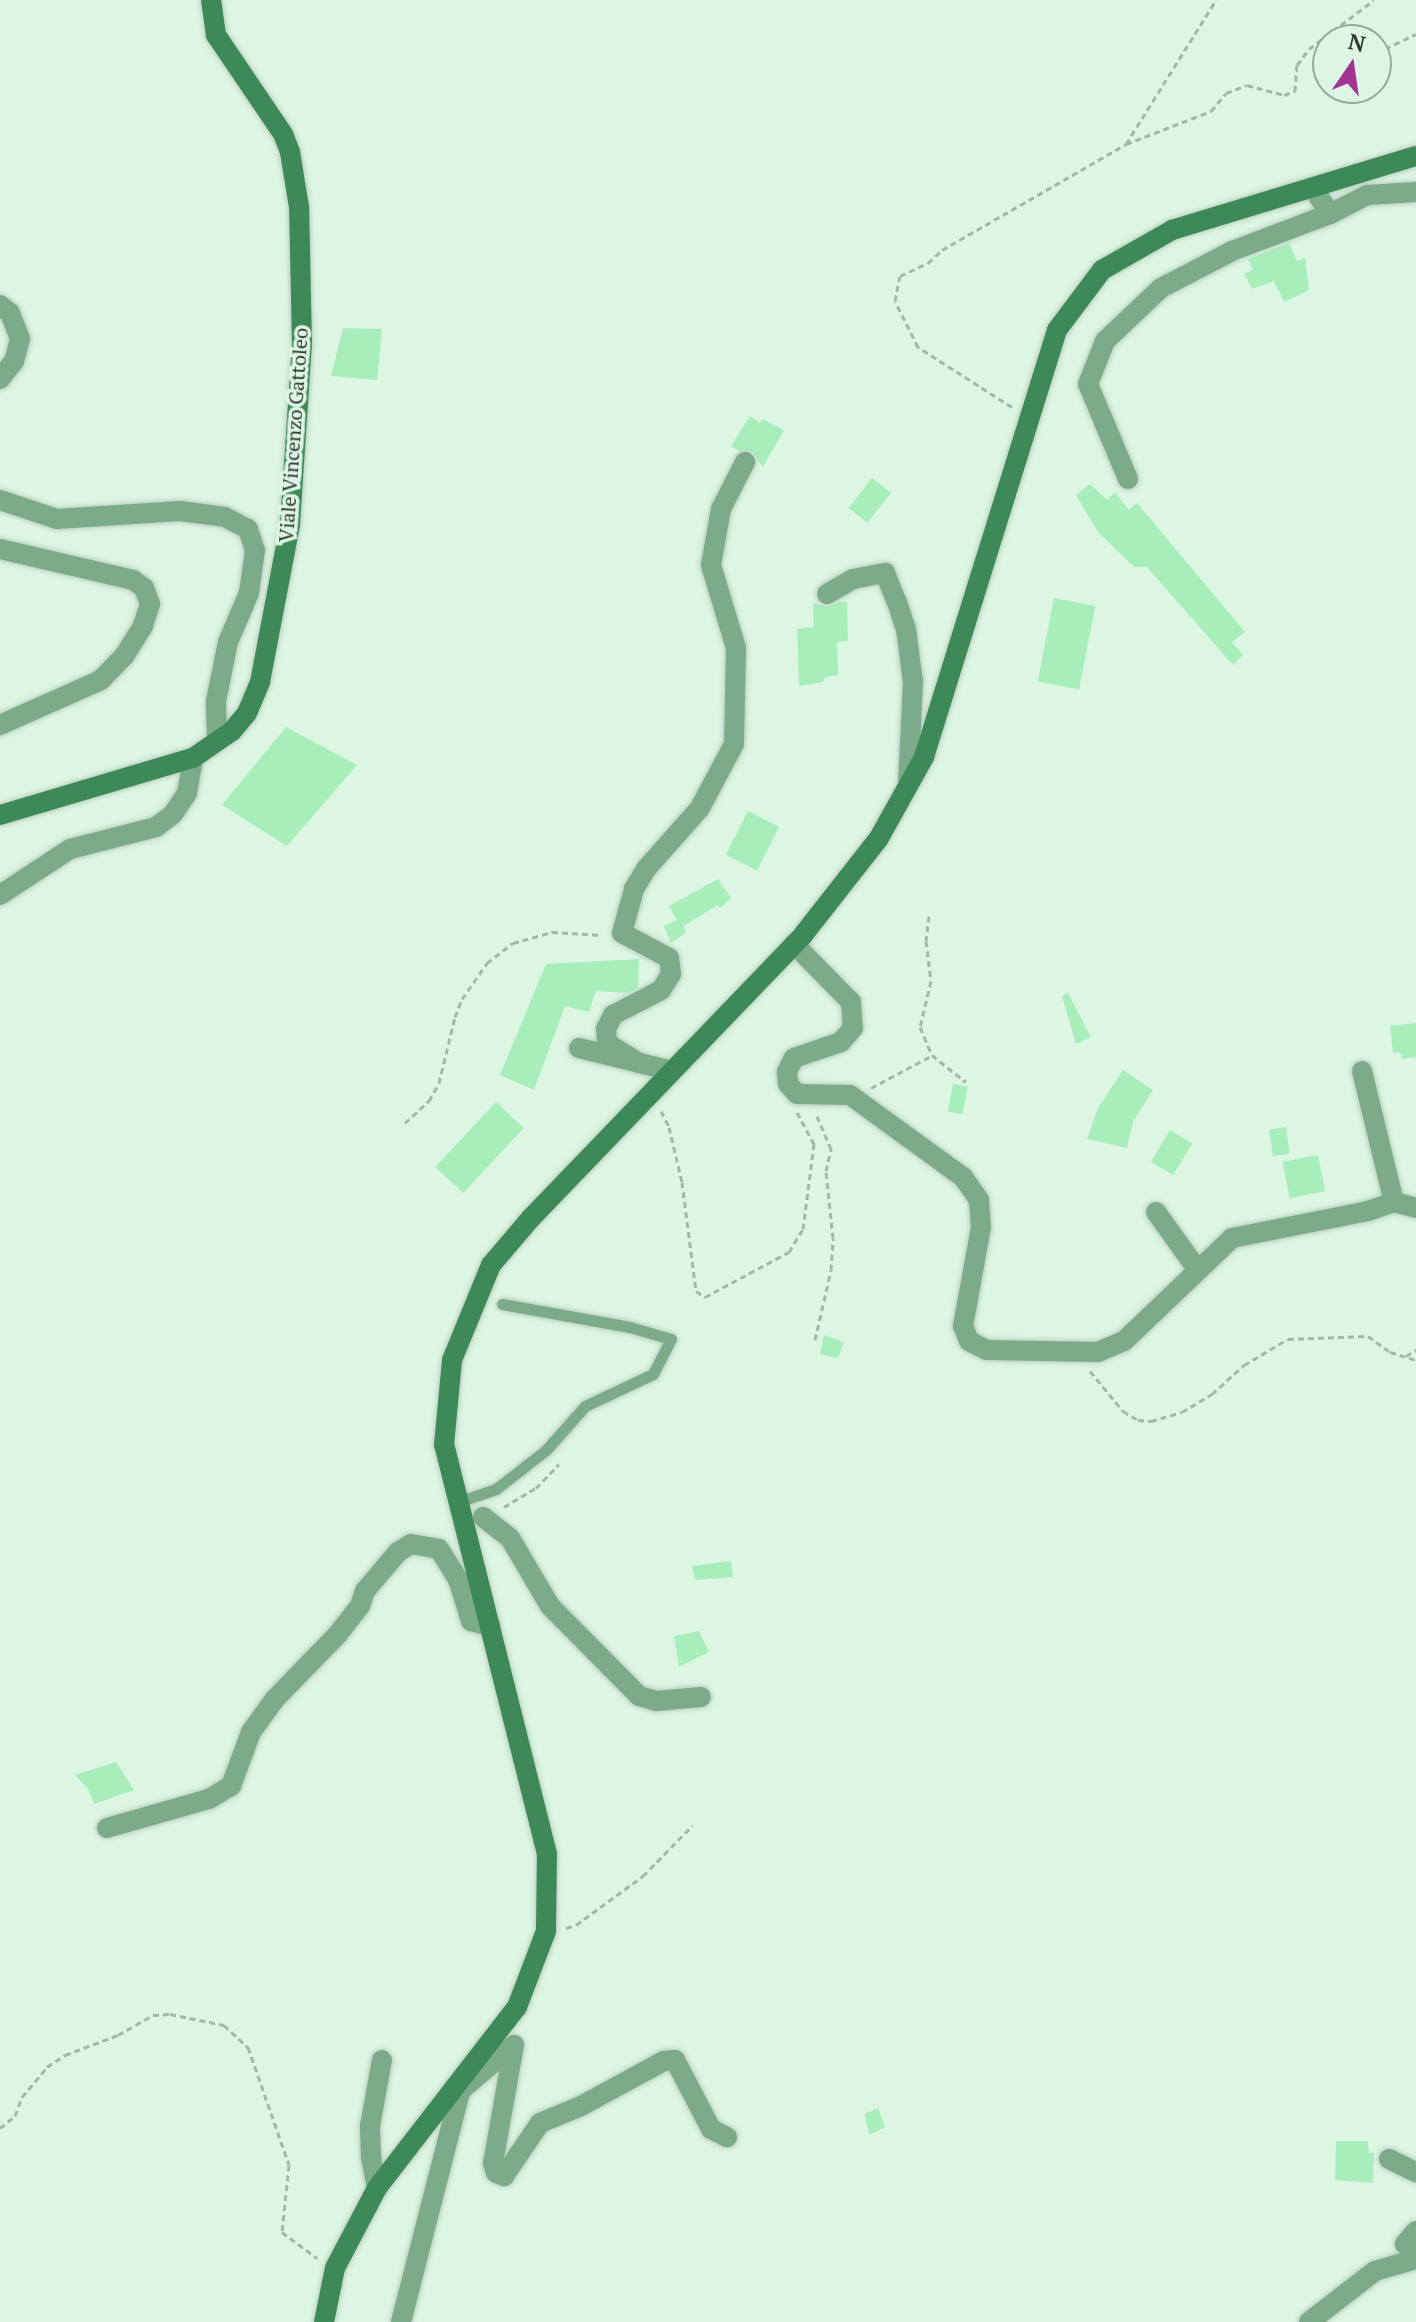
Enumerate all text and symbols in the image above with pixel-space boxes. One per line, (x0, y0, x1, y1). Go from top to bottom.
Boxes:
north arrow (1312, 24, 1392, 104)
text: N (1346, 26, 1368, 58)
street label: Viale Vincenzo Gattoleo (274, 327, 312, 543)

